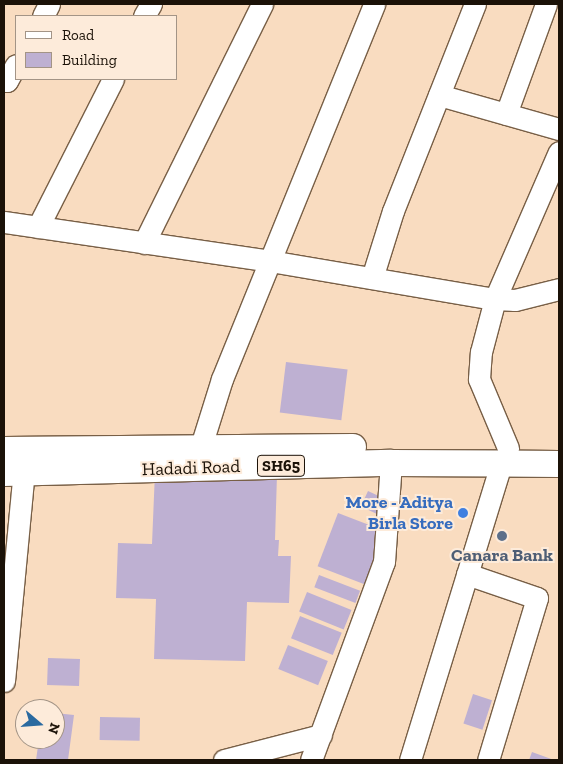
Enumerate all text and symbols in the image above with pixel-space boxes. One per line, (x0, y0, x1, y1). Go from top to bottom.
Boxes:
legend (15, 15, 178, 80)
text: Road (62, 26, 94, 44)
text: Building (62, 51, 117, 69)
road number: SH65 (256, 452, 306, 480)
street label: Hadadi Road (141, 455, 241, 481)
place label: More - Aditya Birla Store (345, 492, 453, 534)
marker: More - Aditya Birla Store (457, 507, 469, 519)
marker: Canara Bank (496, 530, 508, 542)
place label: Canara Bank (451, 544, 553, 566)
north arrow (15, 699, 65, 749)
text: N (44, 721, 64, 736)

